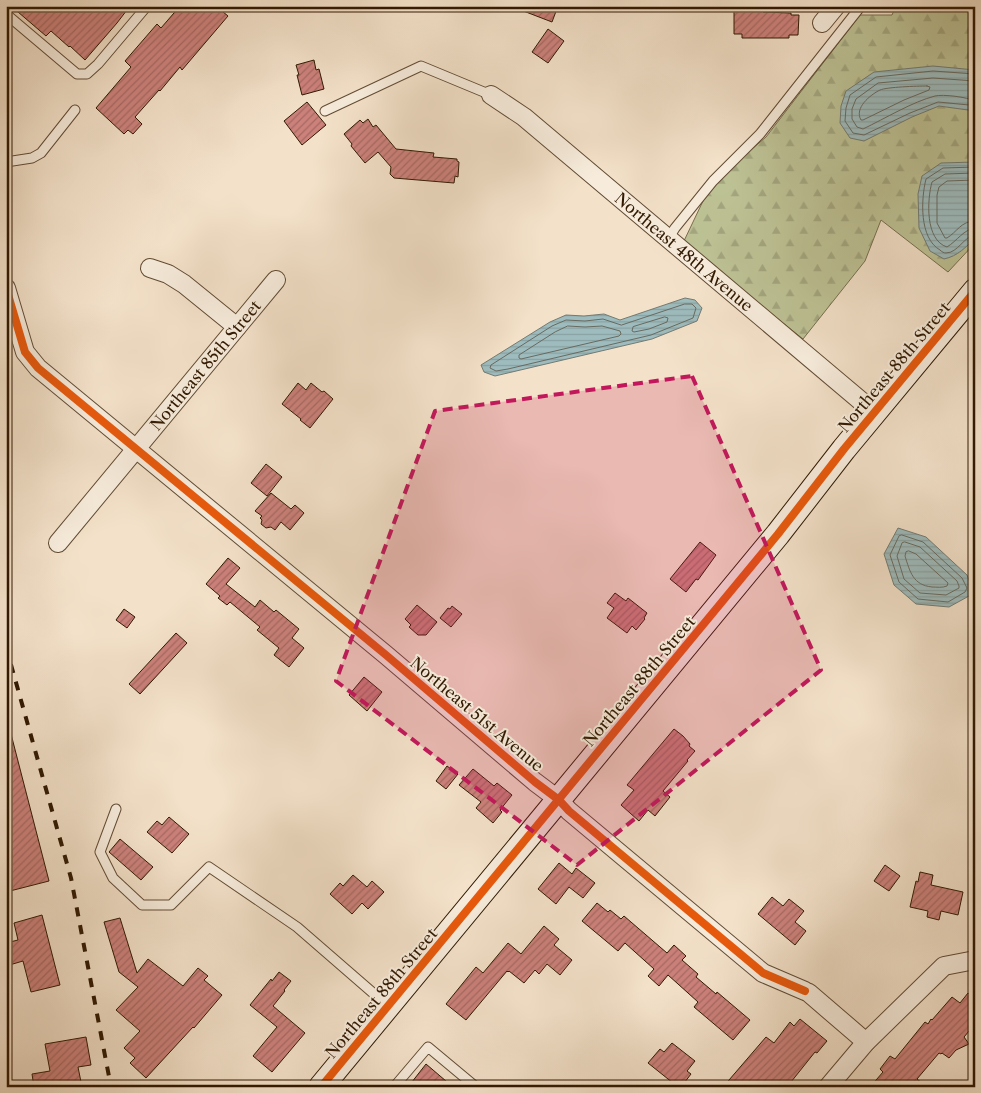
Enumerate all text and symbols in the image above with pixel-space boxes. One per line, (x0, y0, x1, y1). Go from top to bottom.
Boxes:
street label: Northeast 48th Avenue (611, 188, 757, 316)
street label: Northeast 85th Street (146, 296, 265, 434)
street label: Northeast 88th Street (834, 298, 954, 436)
street label: Northeast 88th Street (579, 612, 699, 750)
street label: Northeast 51st Avenue (406, 652, 548, 776)
street label: Northeast 88th Street (321, 924, 441, 1062)

